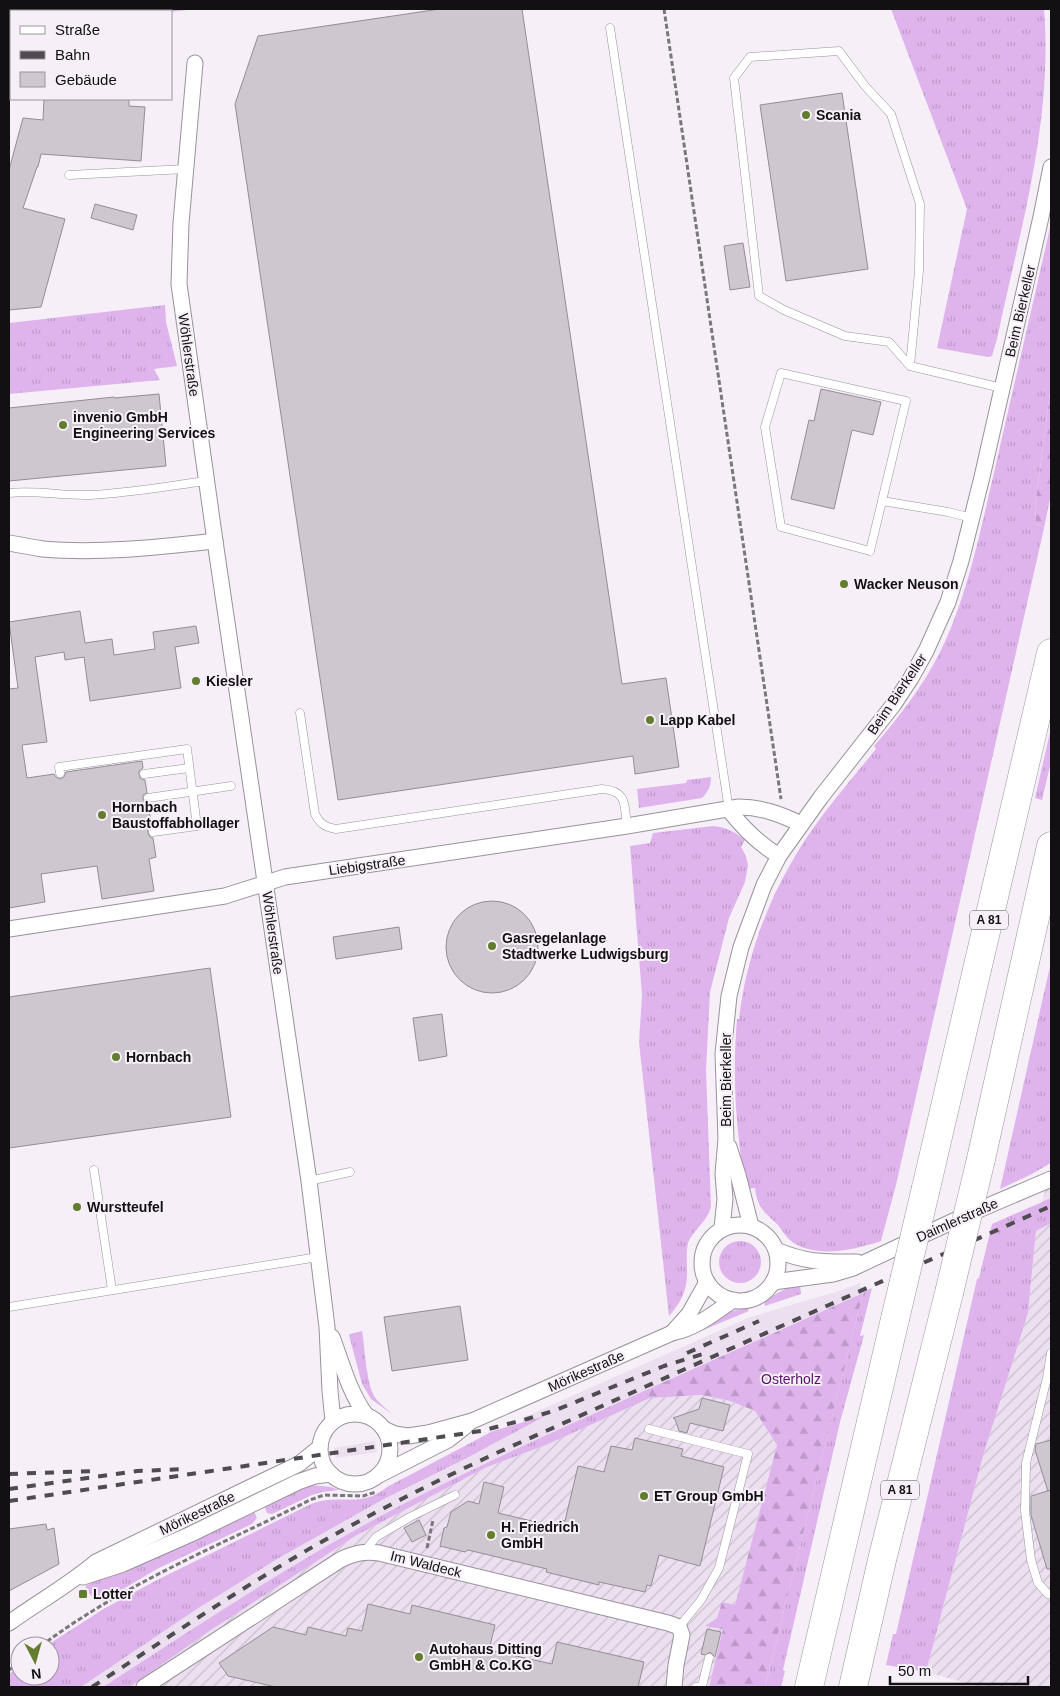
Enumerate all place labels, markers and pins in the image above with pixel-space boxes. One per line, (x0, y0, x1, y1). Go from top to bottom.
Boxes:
place label: Scania (816, 107, 861, 123)
marker: Scania (800, 109, 812, 121)
place label: invenio GmbH Engineering Services (73, 409, 216, 441)
marker: invenio GmbH Engineering Services (57, 419, 69, 431)
place label: Wacker Neuson (854, 576, 959, 592)
marker: Wacker Neuson (838, 578, 850, 590)
place label: Kiesler (206, 673, 253, 689)
marker: Kiesler (190, 675, 202, 687)
place label: Lapp Kabel (660, 712, 735, 728)
marker: Lapp Kabel (644, 714, 656, 726)
place label: Hornbach Baustoffabhollager (112, 799, 240, 831)
marker: Hornbach Baustoffabhollager (96, 809, 108, 821)
place label: Gasregelanlage Stadtwerke Ludwigsburg (502, 930, 668, 962)
marker: Gasregelanlage Stadtwerke Ludwigsburg (486, 940, 498, 952)
place label: Hornbach (126, 1049, 191, 1065)
marker: Hornbach (110, 1051, 122, 1063)
place label: Wurstteufel (87, 1199, 164, 1215)
marker: Wurstteufel (71, 1201, 83, 1213)
place label: ET Group GmbH (654, 1488, 764, 1504)
marker: ET Group GmbH (638, 1490, 650, 1502)
place label: H. Friedrich GmbH (501, 1519, 579, 1551)
marker: H. Friedrich GmbH (485, 1529, 497, 1541)
place label: Lotter (93, 1586, 133, 1602)
marker: Lotter (77, 1588, 89, 1600)
place label: Autohaus Ditting GmbH & Co.KG (429, 1641, 542, 1673)
marker: Autohaus Ditting GmbH & Co.KG (413, 1651, 425, 1663)

